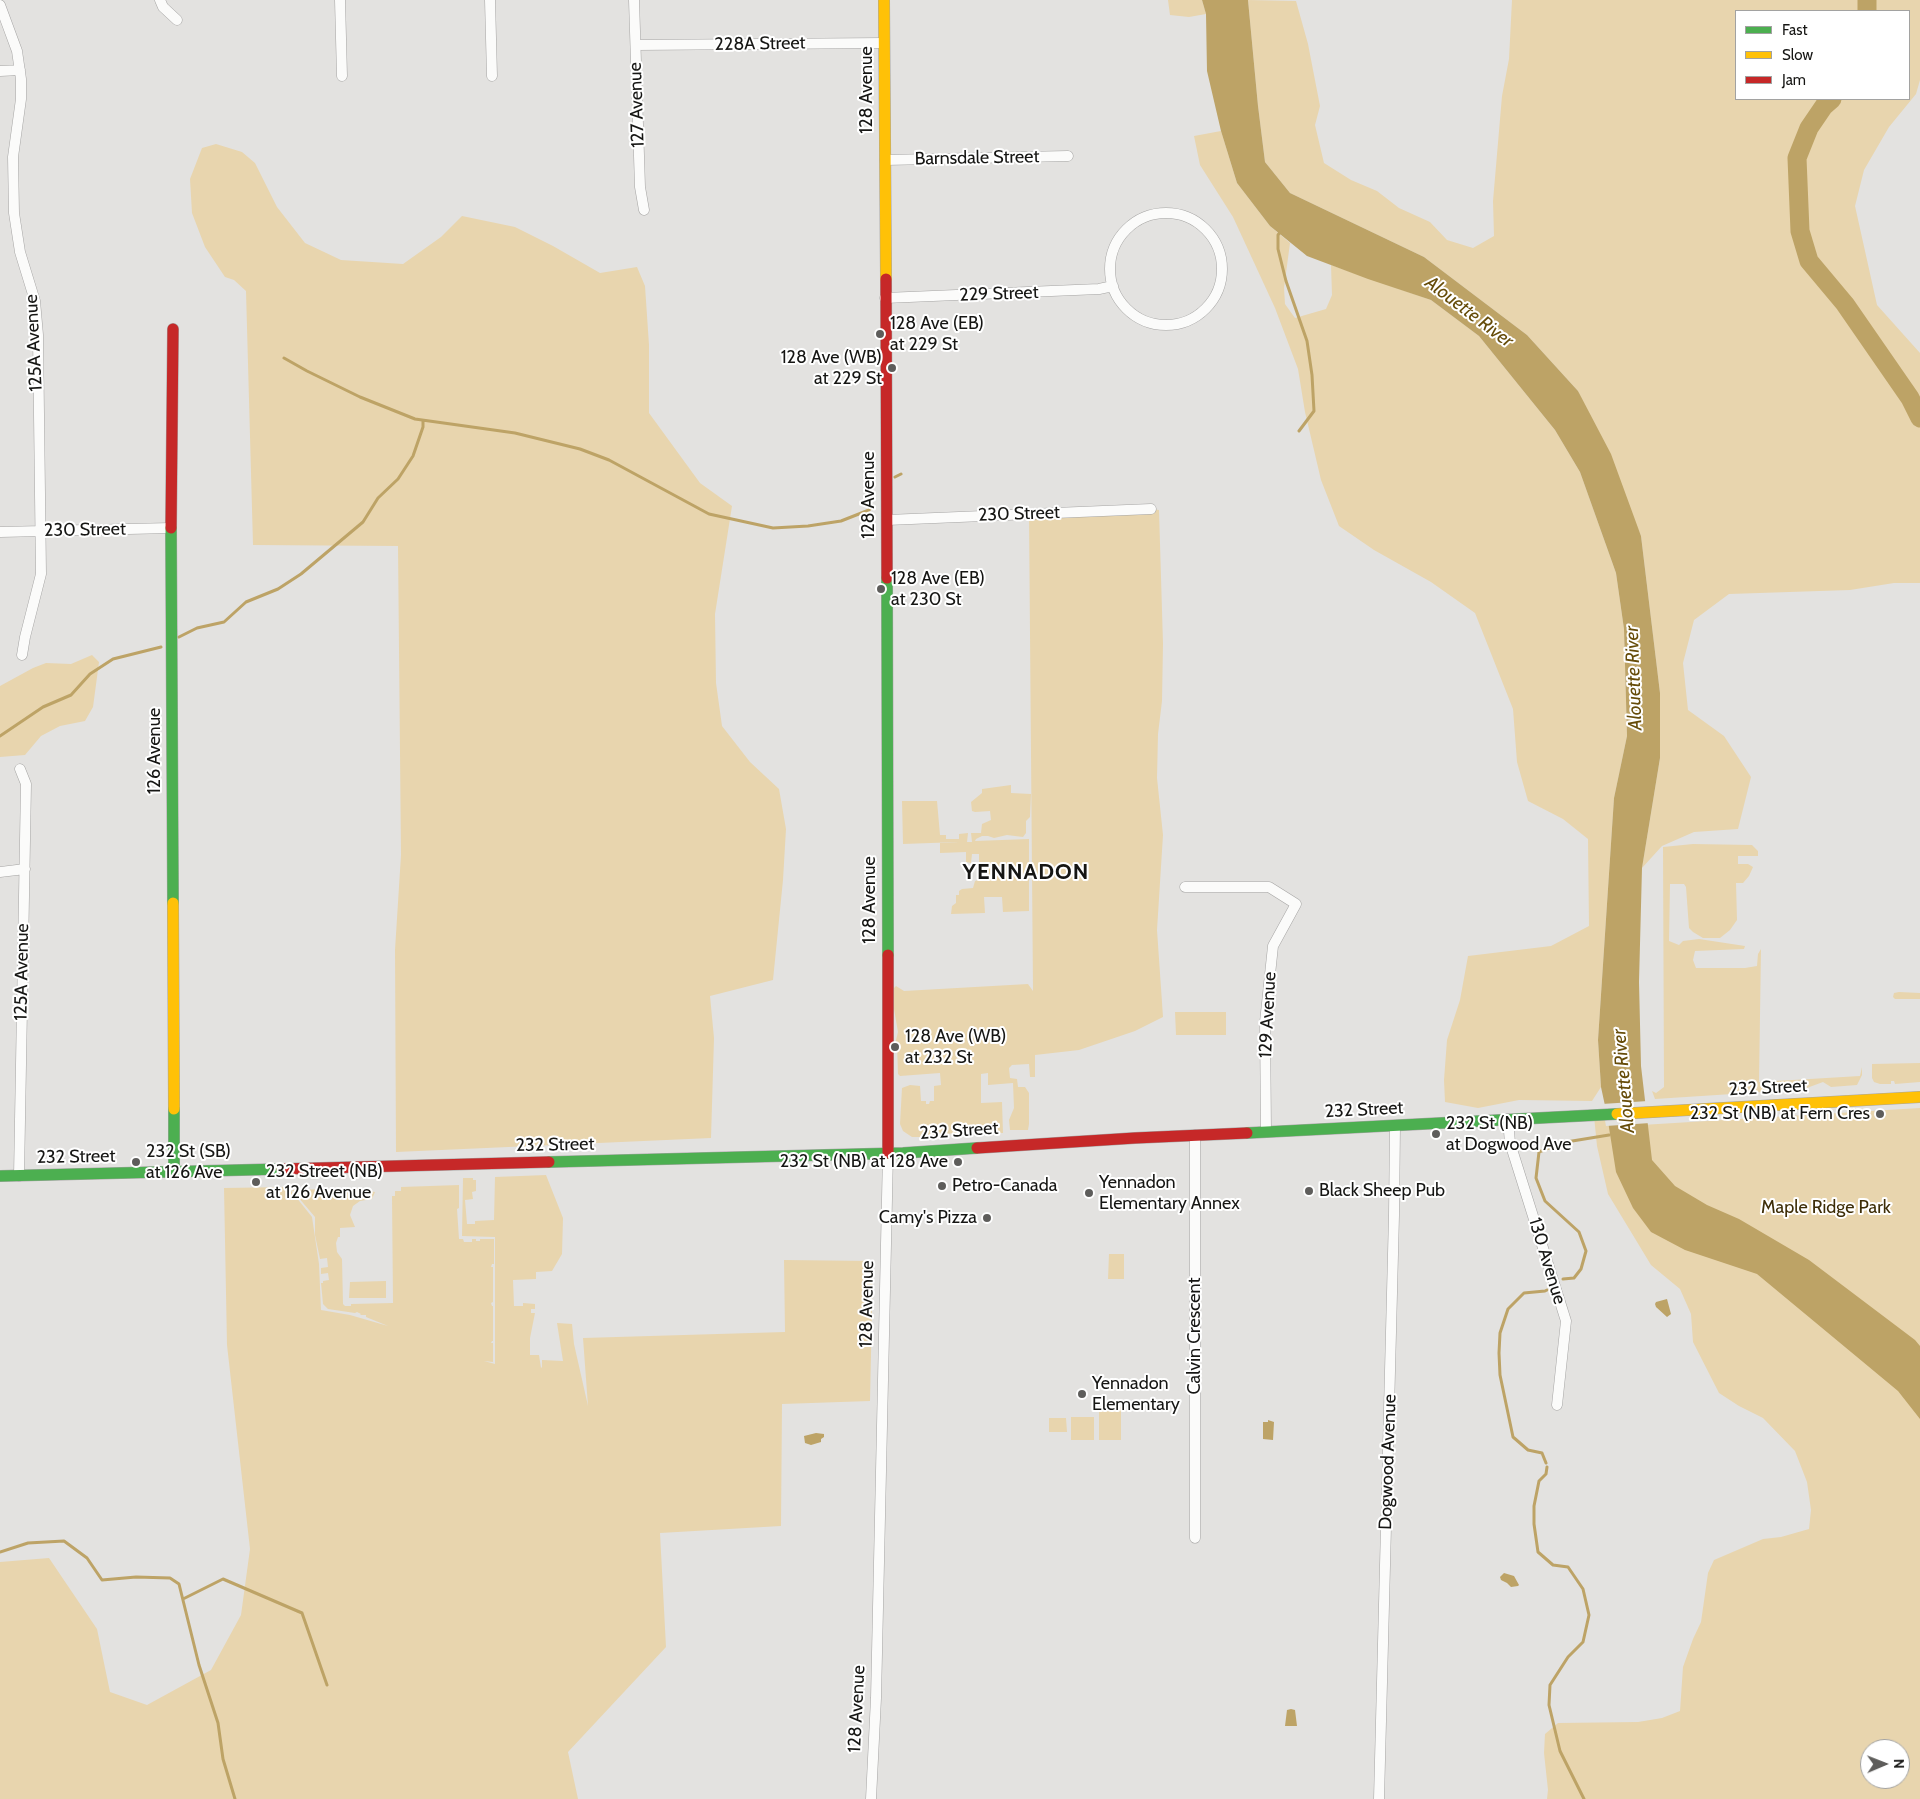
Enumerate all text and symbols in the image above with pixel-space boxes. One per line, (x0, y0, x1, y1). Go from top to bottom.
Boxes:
legend (1735, 10, 1910, 100)
text: Fast (1782, 21, 1807, 39)
street label: 228A Street (714, 32, 806, 56)
street label: 128 Avenue (856, 46, 878, 134)
text: Slow (1782, 46, 1813, 64)
street label: 127 Avenue (625, 62, 649, 148)
text: Jam (1782, 71, 1806, 89)
street label: Barnsdale Street (914, 146, 1040, 170)
water label: Alouette River (1420, 271, 1518, 353)
street label: 229 Street (959, 282, 1039, 306)
street label: 125A Avenue (21, 294, 47, 392)
place label: 128 Ave (EB) at 229 St (890, 313, 984, 356)
marker: 128 Ave (EB) at 229 St (874, 328, 886, 340)
place label: 128 Ave (WB) at 229 St (781, 347, 882, 389)
marker: 128 Ave (WB) at 229 St (886, 362, 898, 374)
street label: 128 Avenue (858, 451, 880, 539)
street label: 230 Street (978, 502, 1060, 526)
street label: 230 Street (44, 518, 126, 542)
place label: 128 Ave (EB) at 230 St (891, 568, 985, 610)
marker: 128 Ave (EB) at 230 St (875, 583, 887, 595)
water label: Alouette River (1621, 625, 1647, 731)
street label: 126 Avenue (144, 708, 166, 794)
street label: 128 Avenue (859, 856, 881, 944)
district label: YENNADON (962, 860, 1090, 886)
street label: 125A Avenue (10, 923, 34, 1021)
street label: 129 Avenue (1255, 971, 1281, 1059)
place label: 128 Ave (WB) at 232 St (905, 1026, 1006, 1068)
water label: Alouette River (1608, 1028, 1640, 1134)
marker: 128 Ave (WB) at 232 St (889, 1041, 901, 1053)
street label: 232 Street (1728, 1075, 1808, 1101)
street label: 232 Street (1324, 1097, 1404, 1123)
place label: 232 St (NB) at Fern Cres (1690, 1103, 1870, 1125)
marker: 232 St (NB) at Fern Cres (1874, 1108, 1886, 1120)
place label: 232 St (NB) at Dogwood Ave (1446, 1113, 1572, 1156)
street label: 232 Street (919, 1117, 999, 1145)
marker: 232 St (NB) at Dogwood Ave (1430, 1128, 1442, 1140)
street label: 232 Street (515, 1134, 595, 1156)
place label: 232 St (SB) at 126 Ave (146, 1141, 231, 1184)
street label: 232 Street (36, 1146, 116, 1168)
place label: 232 St (NB) at 128 Ave (780, 1151, 948, 1173)
marker: 232 St (SB) at 126 Ave (130, 1156, 142, 1168)
marker: 232 St (NB) at 128 Ave (952, 1156, 964, 1168)
place label: 232 Street (NB) at 126 Avenue (266, 1161, 383, 1204)
place label: Yennadon Elementary Annex (1099, 1172, 1240, 1214)
place label: Petro-Canada (952, 1175, 1057, 1197)
marker: 232 Street (NB) at 126 Avenue (250, 1176, 262, 1188)
marker: Petro-Canada (936, 1180, 948, 1192)
place label: Black Sheep Pub (1319, 1180, 1445, 1202)
marker: Black Sheep Pub (1303, 1185, 1315, 1197)
marker: Yennadon Elementary Annex (1083, 1187, 1095, 1199)
park label: Maple Ridge Park (1761, 1197, 1891, 1219)
place label: Camy's Pizza (879, 1207, 977, 1229)
marker: Camy's Pizza (981, 1212, 993, 1224)
street label: 130 Avenue (1524, 1215, 1570, 1307)
street label: 128 Avenue (855, 1260, 879, 1348)
street label: Calvin Crescent (1184, 1278, 1206, 1394)
place label: Yennadon Elementary (1092, 1373, 1180, 1416)
marker: Yennadon Elementary (1076, 1388, 1088, 1400)
street label: Dogwood Avenue (1375, 1394, 1401, 1530)
street label: 128 Avenue (844, 1665, 870, 1753)
north arrow (1860, 1739, 1910, 1789)
text: N (1890, 1759, 1908, 1769)

